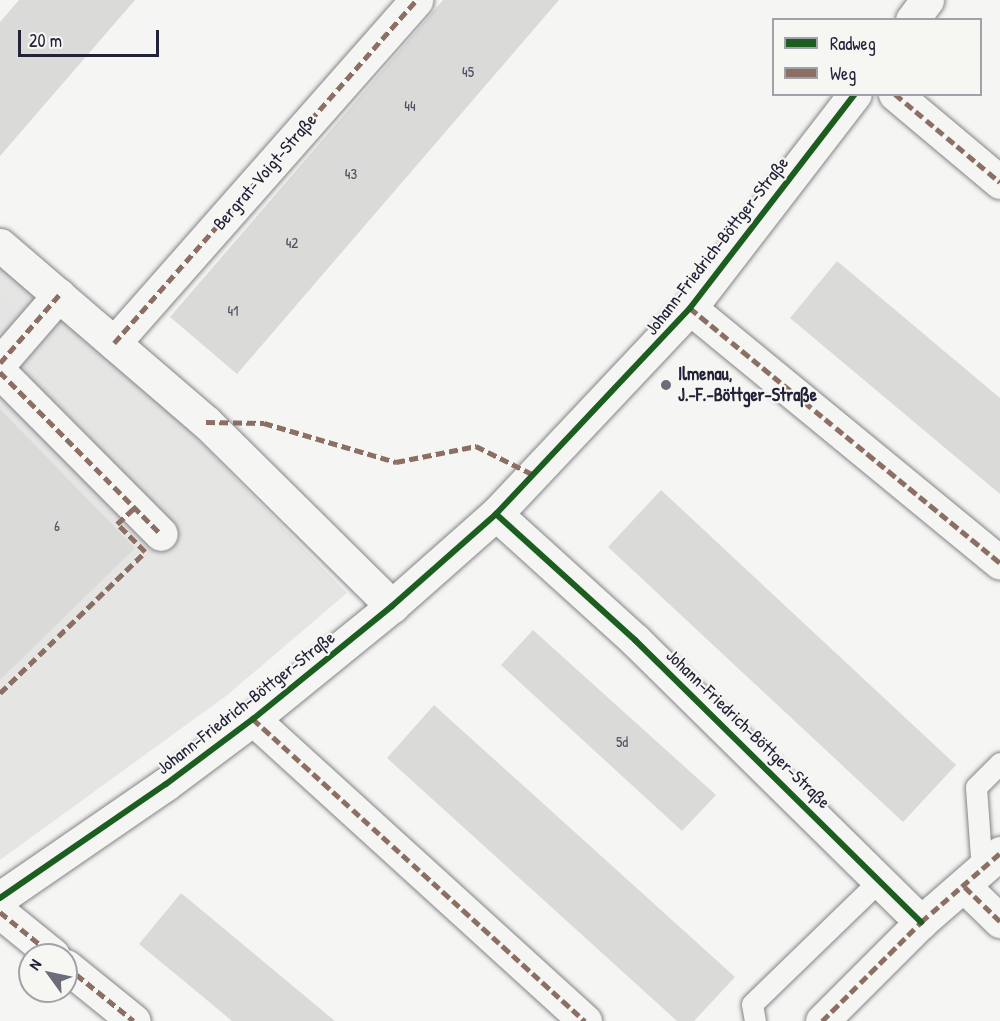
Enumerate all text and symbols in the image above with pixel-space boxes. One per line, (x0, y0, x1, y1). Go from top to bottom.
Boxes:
scale bar (21, 18, 162, 56)
legend (772, 18, 982, 96)
text: 20 m (29, 28, 62, 53)
text: Radweg (830, 31, 876, 56)
text: Weg (830, 61, 856, 86)
house number: 45 (462, 63, 474, 81)
house number: 44 (404, 97, 416, 115)
street label: Bergrat-Voigt-Straße (209, 110, 321, 234)
street label: Johann-Friedrich-Böttger-Straße (641, 153, 793, 339)
house number: 43 (345, 165, 357, 183)
house number: 42 (286, 234, 298, 252)
house number: 41 (227, 302, 239, 320)
place label: Ilmenau, J.-F.-Böttger-Straße (678, 364, 817, 406)
marker: Ilmenau, J.-F.-Böttger-Straße (659, 378, 673, 392)
house number: 6 (54, 517, 60, 535)
street label: Johann-Friedrich-Böttger-Straße (153, 627, 339, 779)
street label: Johann-Friedrich-Böttger-Straße (661, 645, 835, 813)
house number: 5d (616, 733, 628, 751)
north arrow (18, 943, 78, 1003)
text: N (23, 955, 46, 974)

